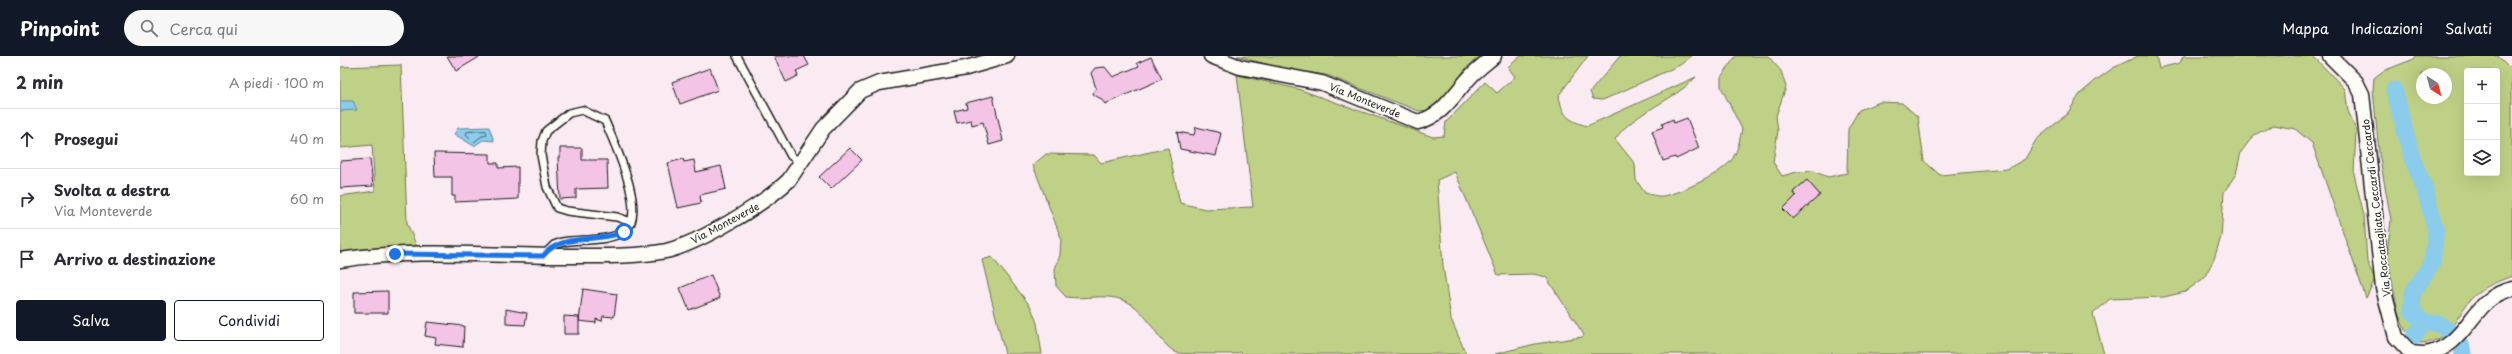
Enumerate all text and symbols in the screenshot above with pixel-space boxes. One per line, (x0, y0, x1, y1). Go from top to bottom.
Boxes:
search box (124, 10, 404, 46)
text: Pinpoint (20, 14, 100, 42)
icon: search (138, 17, 160, 39)
text: Cerca qui (170, 17, 238, 40)
text: Mappa (2282, 18, 2329, 39)
text: Indicazioni (2351, 18, 2423, 39)
text: Salvati (2445, 18, 2492, 39)
north arrow (2416, 68, 2452, 104)
map controls (2464, 68, 2500, 176)
button: + (2464, 68, 2500, 104)
text: 2 min (16, 69, 63, 95)
text: A piedi · 100 m (229, 73, 324, 92)
street label: Via Monteverde (1327, 78, 1403, 121)
button: − (2464, 104, 2500, 140)
street label: Via Roccatagliata Ceccardi Ceccardo (2357, 118, 2394, 298)
text: Prosegui (54, 127, 118, 150)
icon: ahead (16, 128, 38, 150)
text: 40 m (290, 129, 324, 148)
button: layers (2464, 140, 2500, 176)
text: Svolta a destra (54, 178, 170, 201)
icon: right (16, 188, 38, 210)
text: 60 m (290, 189, 324, 208)
street label: Via Monteverde (688, 198, 762, 247)
text: Via Monteverde (54, 201, 152, 220)
route start (615, 223, 633, 241)
route end (386, 245, 404, 263)
text: Arrivo a destinazione (54, 247, 216, 270)
icon: arrive (16, 248, 38, 270)
button: Salva (16, 300, 166, 341)
button: Condividi (174, 300, 324, 341)

